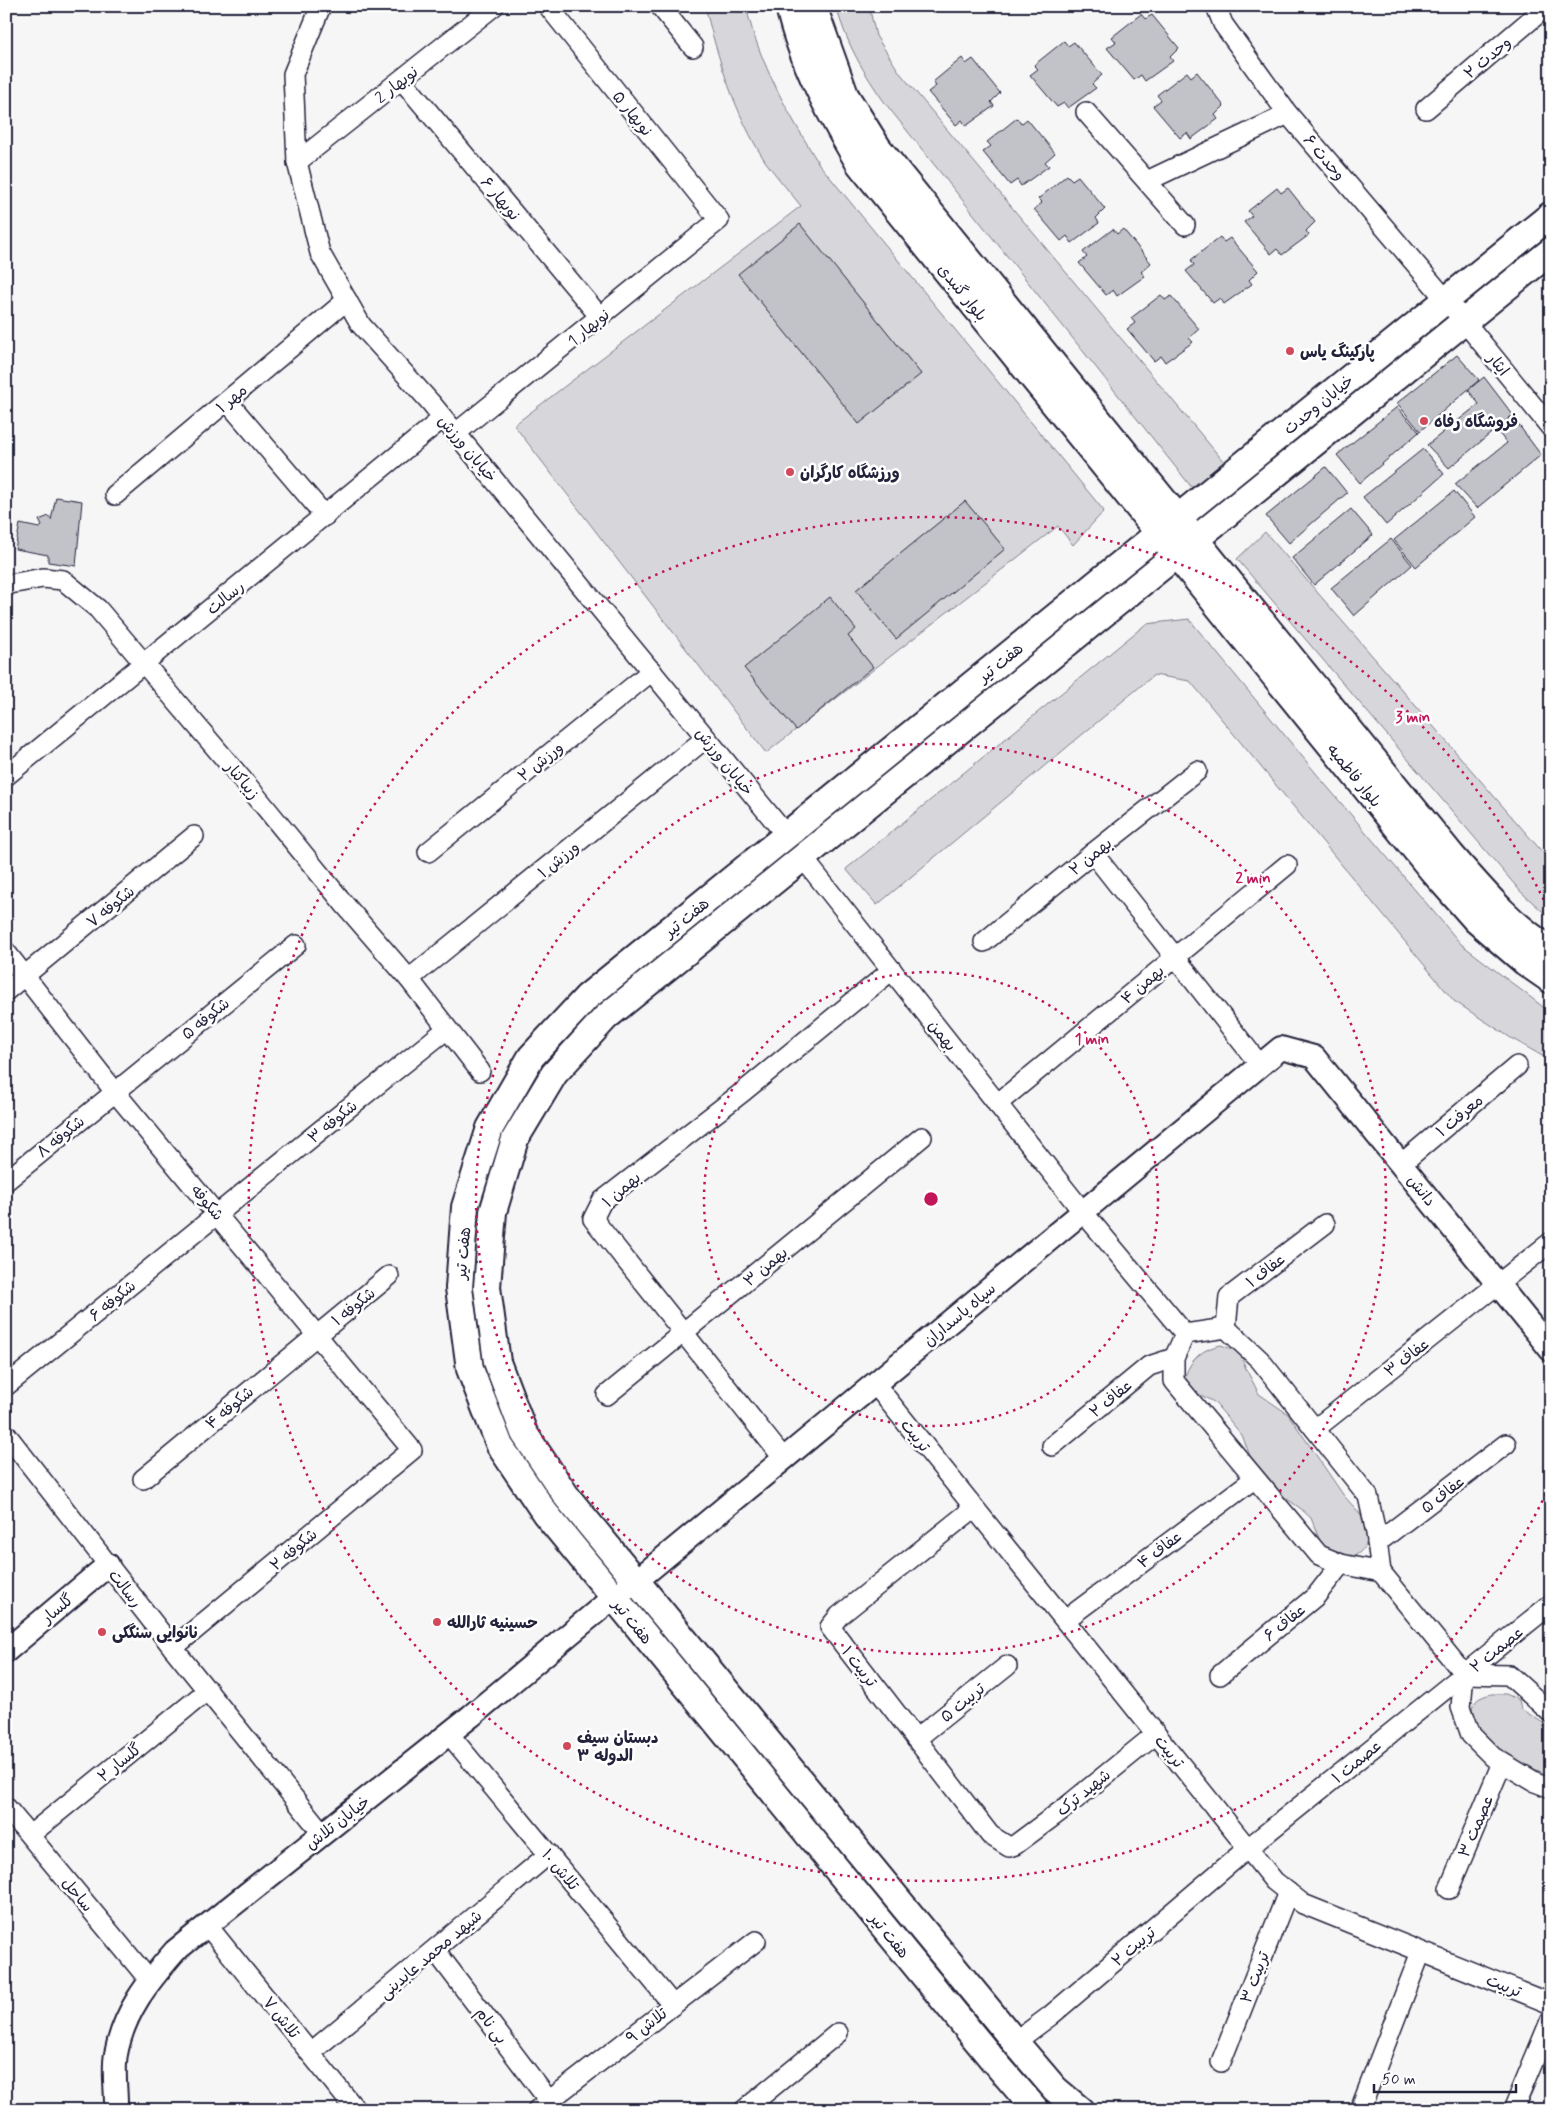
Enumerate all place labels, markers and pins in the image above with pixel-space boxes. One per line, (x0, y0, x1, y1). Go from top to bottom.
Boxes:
place label: پارکینگ یاس (1300, 342, 1375, 363)
marker: پارکینگ یاس (1284, 345, 1296, 357)
place label: فروشگاه رفاه (1434, 412, 1518, 433)
marker: فروشگاه رفاه (1418, 415, 1430, 427)
place label: ورزشگاه کارگران (800, 463, 900, 484)
marker: ورزشگاه کارگران (784, 466, 796, 478)
centre of rings (922, 1190, 940, 1208)
place label: حسینیه ثارالله (447, 1613, 538, 1634)
marker: حسینیه ثارالله (431, 1616, 443, 1628)
place label: نانوایی سنگکی (112, 1623, 199, 1644)
marker: نانوایی سنگکی (96, 1626, 108, 1638)
place label: دبستان سیف الدوله ۳ (577, 1728, 659, 1767)
marker: دبستان سیف الدوله ۳ (561, 1740, 573, 1752)

